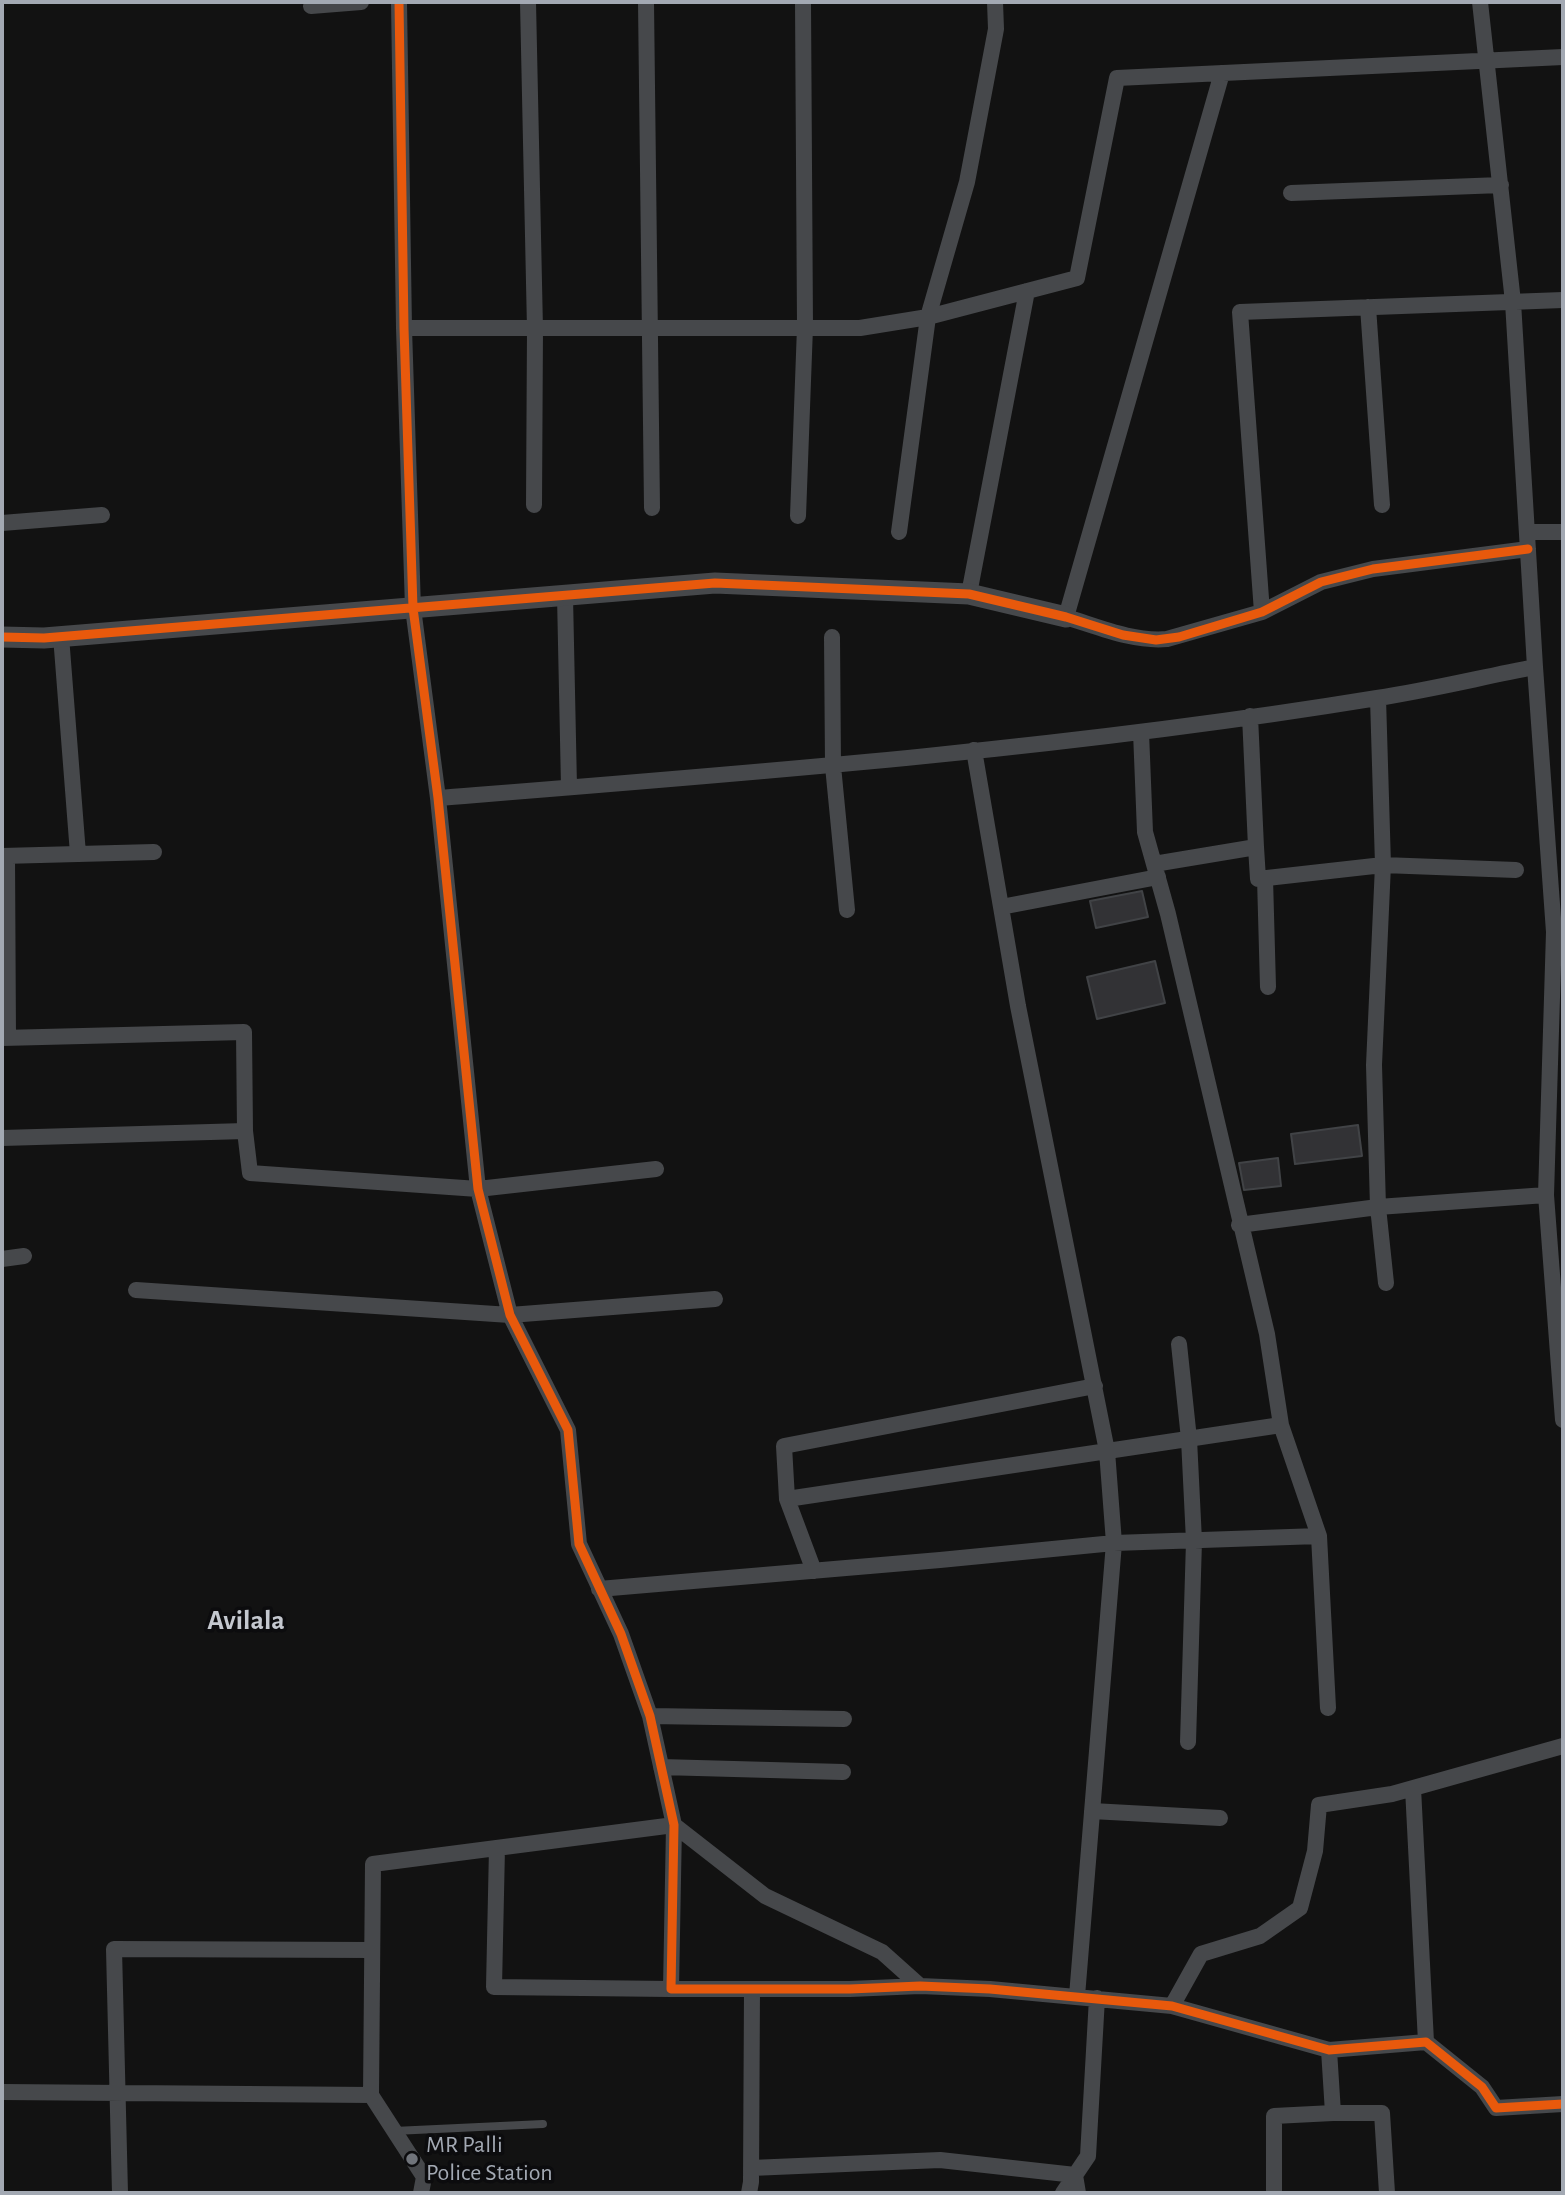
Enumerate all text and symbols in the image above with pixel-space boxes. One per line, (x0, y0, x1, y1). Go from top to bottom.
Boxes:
district label: Avilala (207, 1604, 285, 1638)
place label: MR Palli Police Station (426, 2131, 553, 2187)
marker: MR Palli Police Station (404, 2151, 420, 2167)

